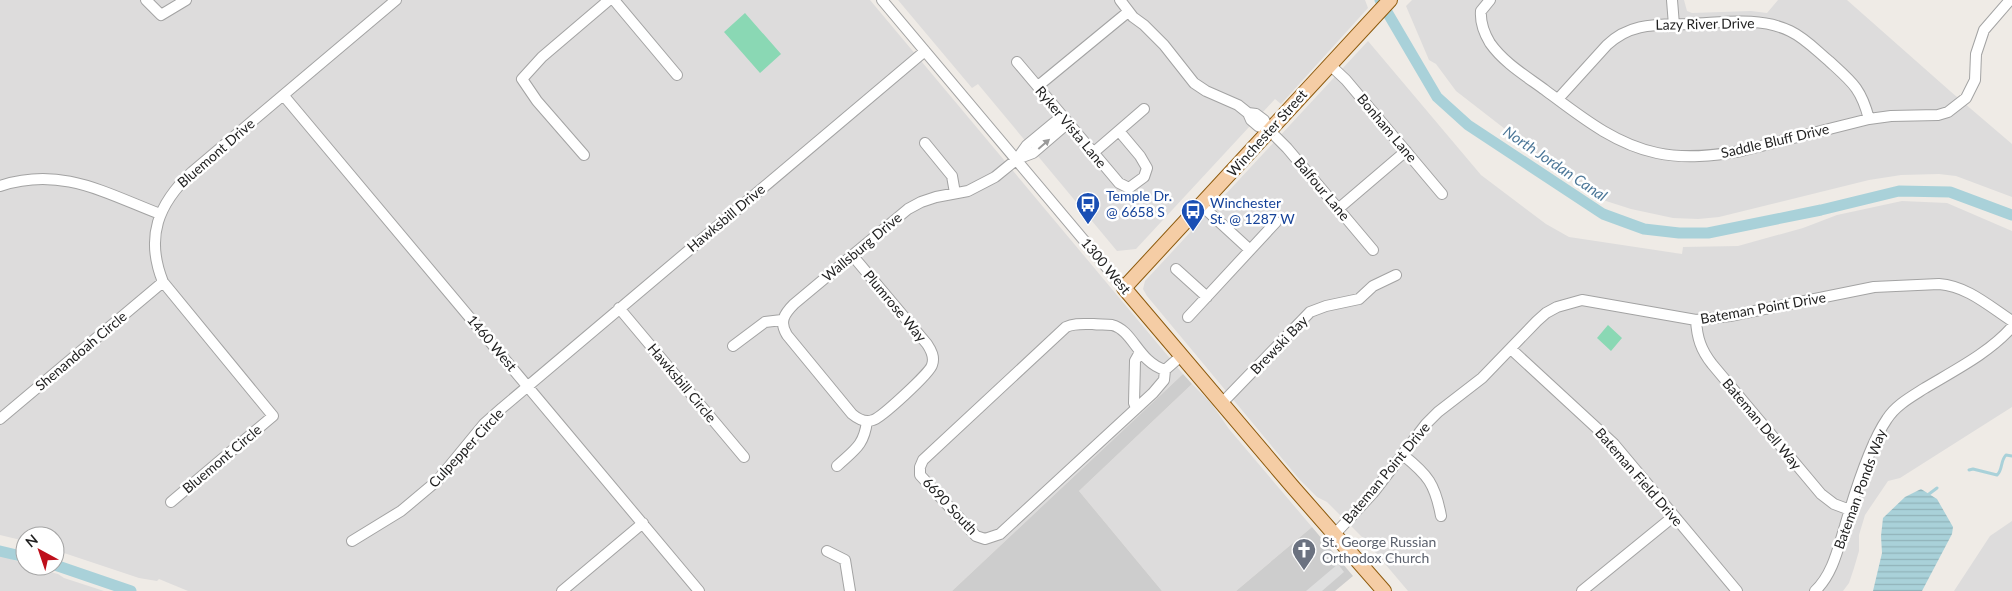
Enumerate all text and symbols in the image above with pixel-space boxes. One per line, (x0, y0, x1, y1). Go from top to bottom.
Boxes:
street label: Lazy River Drive (1655, 14, 1755, 33)
street label: Ryker Vista Lane (1032, 82, 1111, 171)
street label: Winchester Street (1223, 86, 1310, 180)
street label: Bonham Lane (1354, 90, 1421, 165)
street label: Bluemont Drive (174, 115, 258, 191)
street label: Saddle Bluff Drive (1719, 120, 1831, 161)
water label: North Jordan Canal (1500, 122, 1611, 205)
one-way arrow (1037, 138, 1050, 149)
street label: Balfour Lane (1291, 154, 1354, 224)
street label: Hawksbill Drive (683, 180, 768, 255)
place label: Temple Dr. @ 6658 S (1106, 187, 1172, 220)
bus stop icon: Temple Dr. @ 6658 S (1075, 191, 1101, 225)
place label: Winchester St. @ 1287 W (1210, 194, 1295, 227)
bus stop icon: Winchester St. @ 1287 W (1180, 198, 1206, 232)
street label: Wallsburg Drive (819, 209, 905, 285)
street label: 1300 West (1078, 234, 1135, 297)
street label: Plumrose Way (860, 266, 931, 346)
street label: Bateman Point Drive (1699, 288, 1827, 327)
street label: Shenandoah Circle (31, 307, 130, 394)
street label: 1460 West (464, 311, 521, 374)
street label: Brewski Bay (1246, 311, 1311, 378)
street label: Hawksbill Circle (644, 340, 720, 426)
street label: Bateman Dell Way (1719, 375, 1806, 473)
street label: Culpepper Circle (425, 405, 507, 491)
street label: Bateman Point Drive (1338, 419, 1433, 527)
street label: Bluemont Circle (179, 421, 265, 497)
street label: Bateman Field Drive (1592, 424, 1687, 529)
street label: Bateman Ponds Way (1830, 426, 1889, 551)
street label: 6690 South (920, 473, 981, 538)
north arrow (15, 526, 65, 576)
text: N (22, 531, 41, 551)
place label: St. George Russian Orthodox Church (1322, 533, 1436, 566)
church icon: St. George Russian Orthodox Church (1291, 537, 1317, 571)

